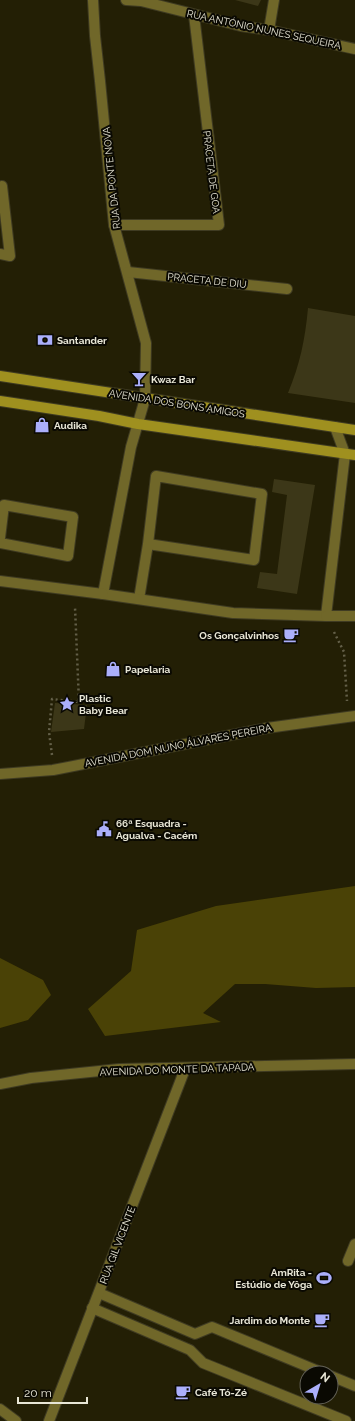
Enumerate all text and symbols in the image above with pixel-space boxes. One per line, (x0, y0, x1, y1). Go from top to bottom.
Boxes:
street label: RUA ANTÓNIO NUNES SEQUEIRA (186, 8, 342, 51)
street label: RUA DA PONTE NOVA (101, 126, 122, 230)
street label: PRACETA DE GOA (201, 130, 222, 214)
street label: PRACETA DE DIU (167, 271, 247, 290)
bank icon: Santander (36, 331, 54, 349)
place label: Santander (57, 335, 107, 346)
bar icon: Kwaz Bar (130, 370, 148, 388)
place label: Kwaz Bar (151, 374, 195, 385)
street label: AVENIDA DOS BONS AMIGOS (108, 387, 246, 420)
shop icon: Audika (33, 416, 51, 434)
place label: Audika (54, 420, 87, 431)
cafe icon: Os Gonçalvinhos (282, 626, 300, 644)
place label: Os Gonçalvinhos (199, 630, 279, 641)
shop icon: Papelaria (104, 660, 122, 678)
place label: Papelaria (125, 664, 171, 675)
place label: Plastic Baby Bear (79, 693, 128, 716)
place icon: Plastic Baby Bear (58, 695, 76, 713)
street label: AVENIDA DOM NUNO ÁLVARES PEREIRA (84, 722, 273, 769)
place label: 66ª Esquadra - Agualva - Cacém (116, 818, 197, 841)
public building icon: 66ª Esquadra - Agualva - Cacém (95, 820, 113, 838)
street label: AVENIDA DO MONTE DA TAPADA (99, 1061, 255, 1078)
street label: RUA GIL VICENTE (98, 1205, 137, 1286)
place label: AmRita - Estúdio de Yôga (235, 1267, 312, 1290)
sports icon: AmRita - Estúdio de Yôga (315, 1269, 333, 1287)
cafe icon: Jardim do Monte (313, 1311, 331, 1329)
place label: Jardim do Monte (230, 1315, 310, 1326)
north arrow (299, 1365, 339, 1405)
text: N (318, 1370, 332, 1385)
scale bar (18, 1379, 87, 1405)
cafe icon: Café Tó-Zé (174, 1383, 192, 1401)
text: 20 m (24, 1386, 52, 1400)
place label: Café Tó-Zé (195, 1387, 247, 1398)

